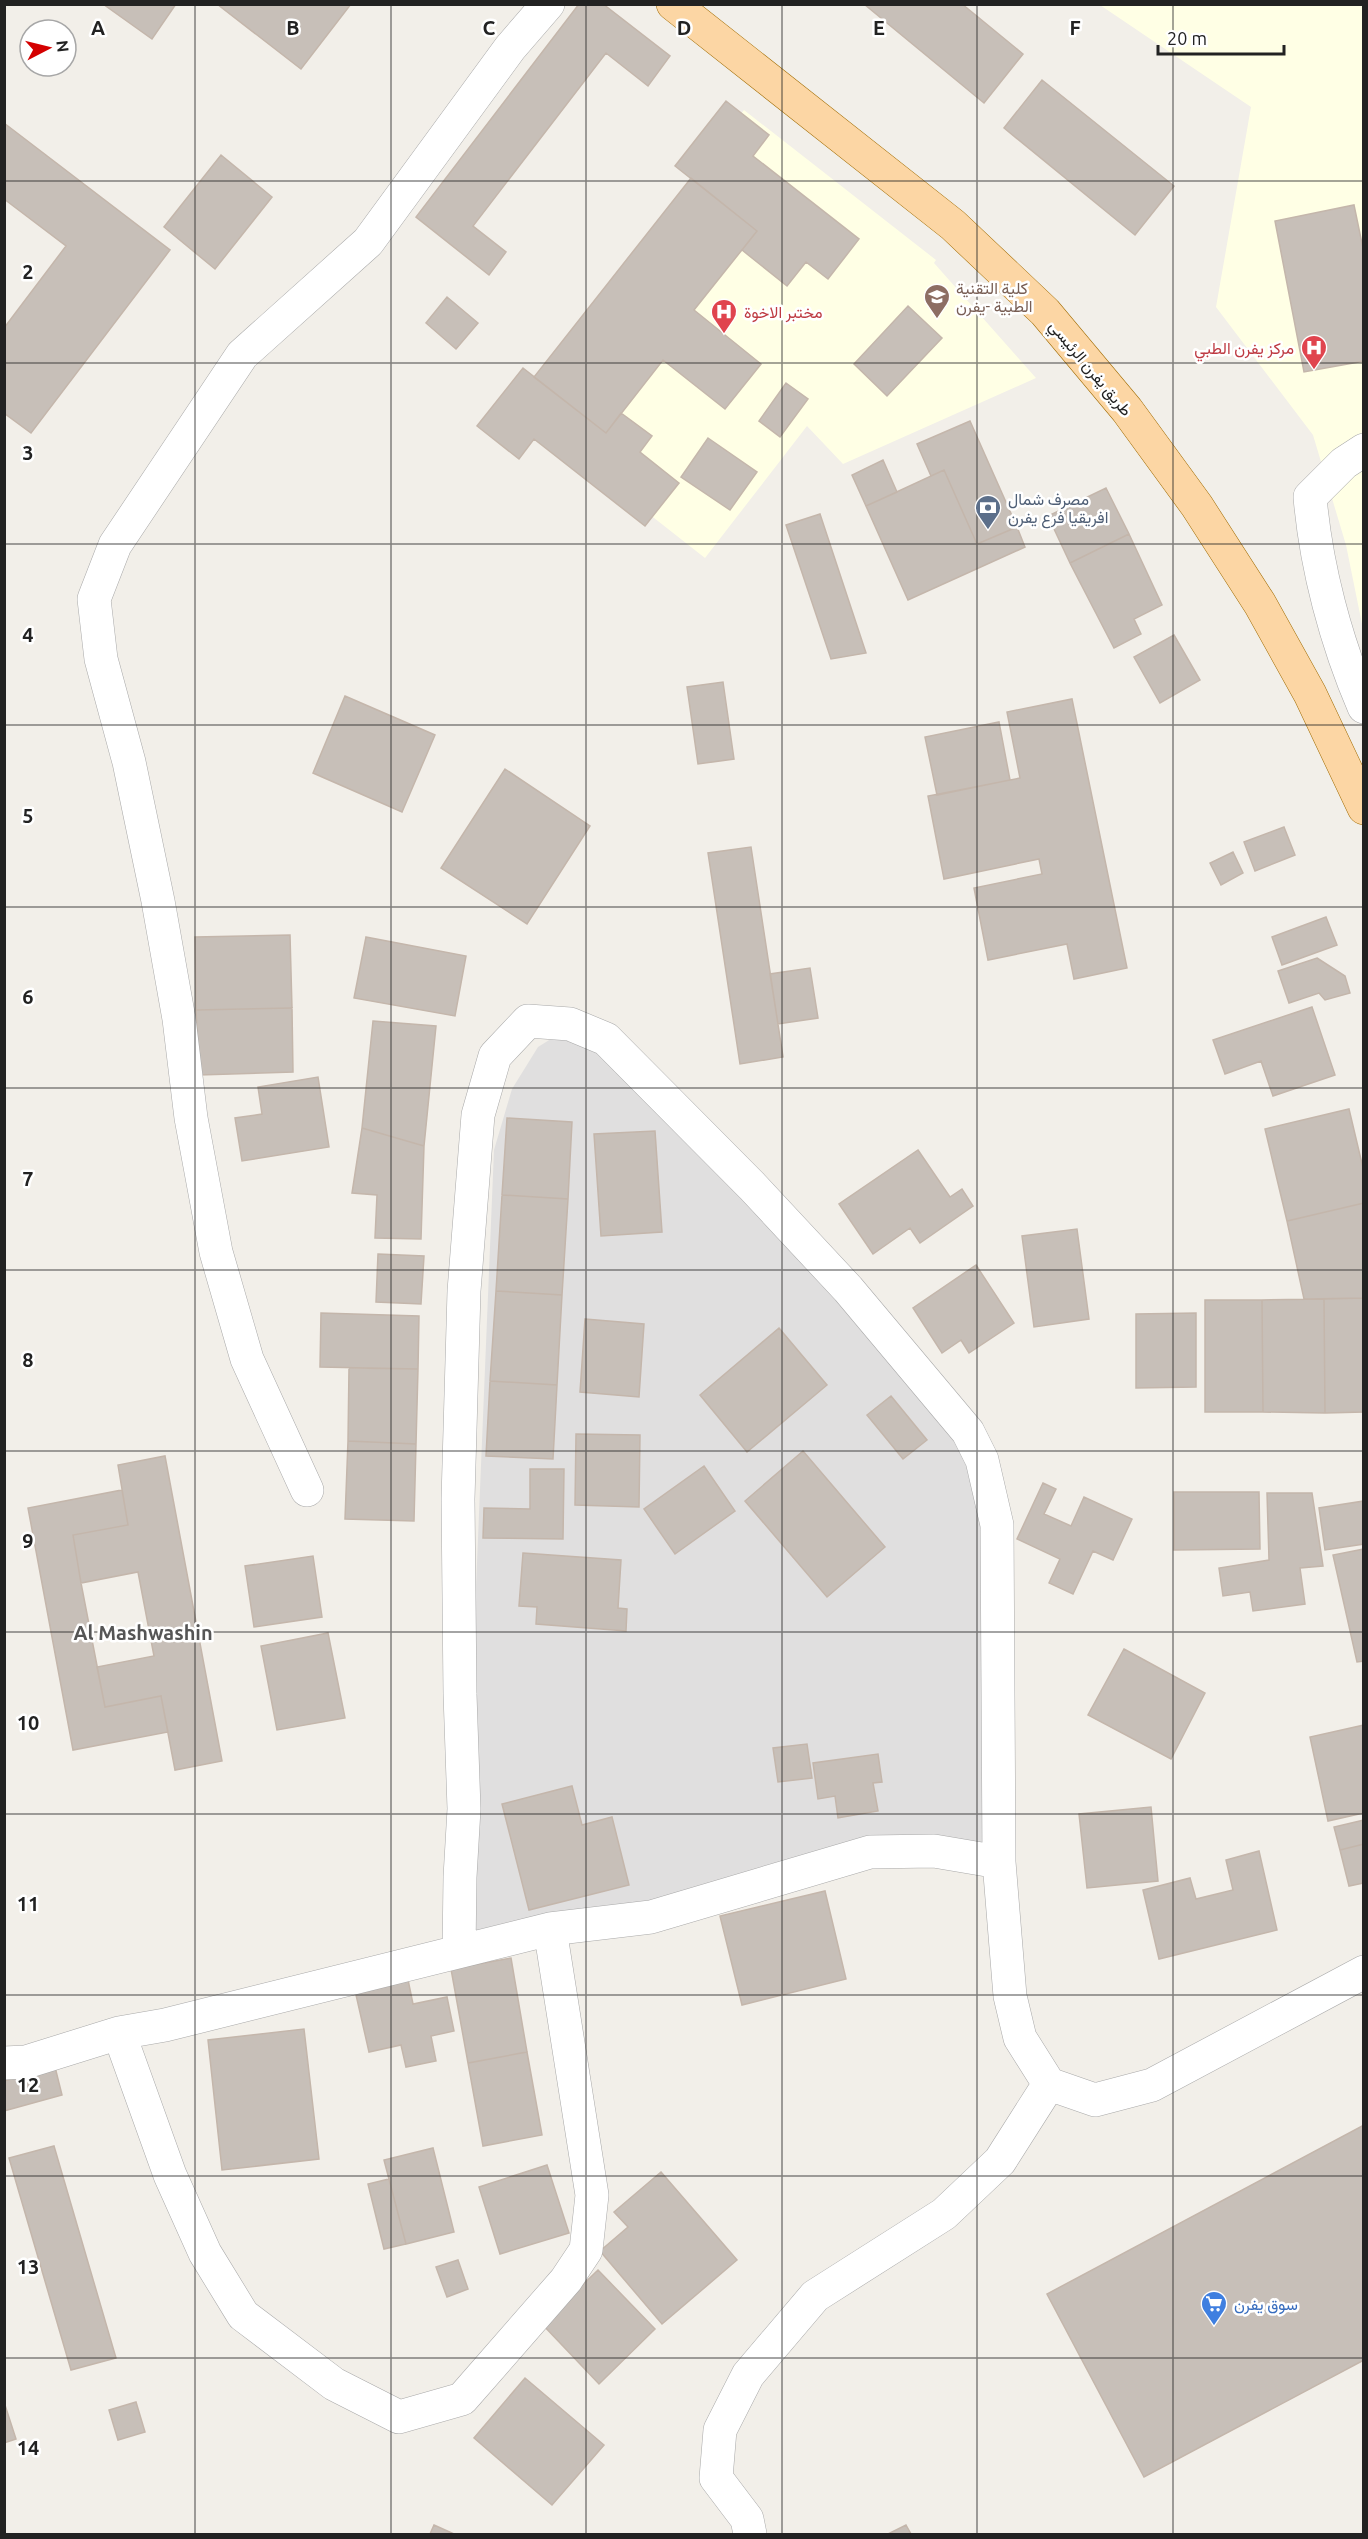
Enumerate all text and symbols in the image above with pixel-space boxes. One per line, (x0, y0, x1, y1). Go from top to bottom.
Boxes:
text: A (91, 16, 105, 39)
text: B (286, 16, 300, 39)
text: C (483, 16, 496, 39)
text: D (677, 16, 691, 39)
text: E (873, 16, 885, 39)
text: F (1069, 16, 1081, 39)
north arrow (18, 18, 78, 78)
scale bar (1158, 18, 1284, 56)
text: 20 m (1167, 28, 1207, 48)
text: N (53, 39, 73, 53)
text: 2 (22, 260, 34, 283)
place label: كلية التقنية الطبية -يفرن (956, 279, 1033, 317)
school or university icon: كلية التقنية الطبية -يفرن (922, 282, 952, 320)
hospital icon: مختبر الاخوة (709, 297, 739, 335)
place label: مختبر الاخوة (744, 303, 823, 323)
street label: طريق يفرن الرئيسي (1042, 317, 1136, 422)
hospital icon: مركز يفرن الطبي (1299, 333, 1329, 371)
place label: مركز يفرن الطبي (1194, 339, 1294, 362)
text: 3 (22, 441, 34, 464)
place label: مصرف شمال افريقيا فرع يفرن (1008, 490, 1108, 529)
bank icon: مصرف شمال افريقيا فرع يفرن (973, 493, 1003, 531)
text: 4 (22, 623, 34, 646)
text: 5 (22, 804, 34, 827)
text: 6 (22, 985, 34, 1008)
text: 7 (22, 1167, 34, 1190)
text: 8 (22, 1348, 34, 1371)
text: 9 (22, 1529, 34, 1552)
district label: Al Mashwashin (73, 1621, 213, 1644)
text: 10 (17, 1711, 39, 1734)
text: 11 (17, 1892, 39, 1915)
text: 12 (17, 2073, 39, 2096)
text: 13 (17, 2255, 39, 2278)
supermarket icon: سوق يفرن (1199, 2289, 1229, 2327)
place label: سوق يفرن (1234, 2295, 1298, 2315)
text: 14 (17, 2436, 39, 2459)

